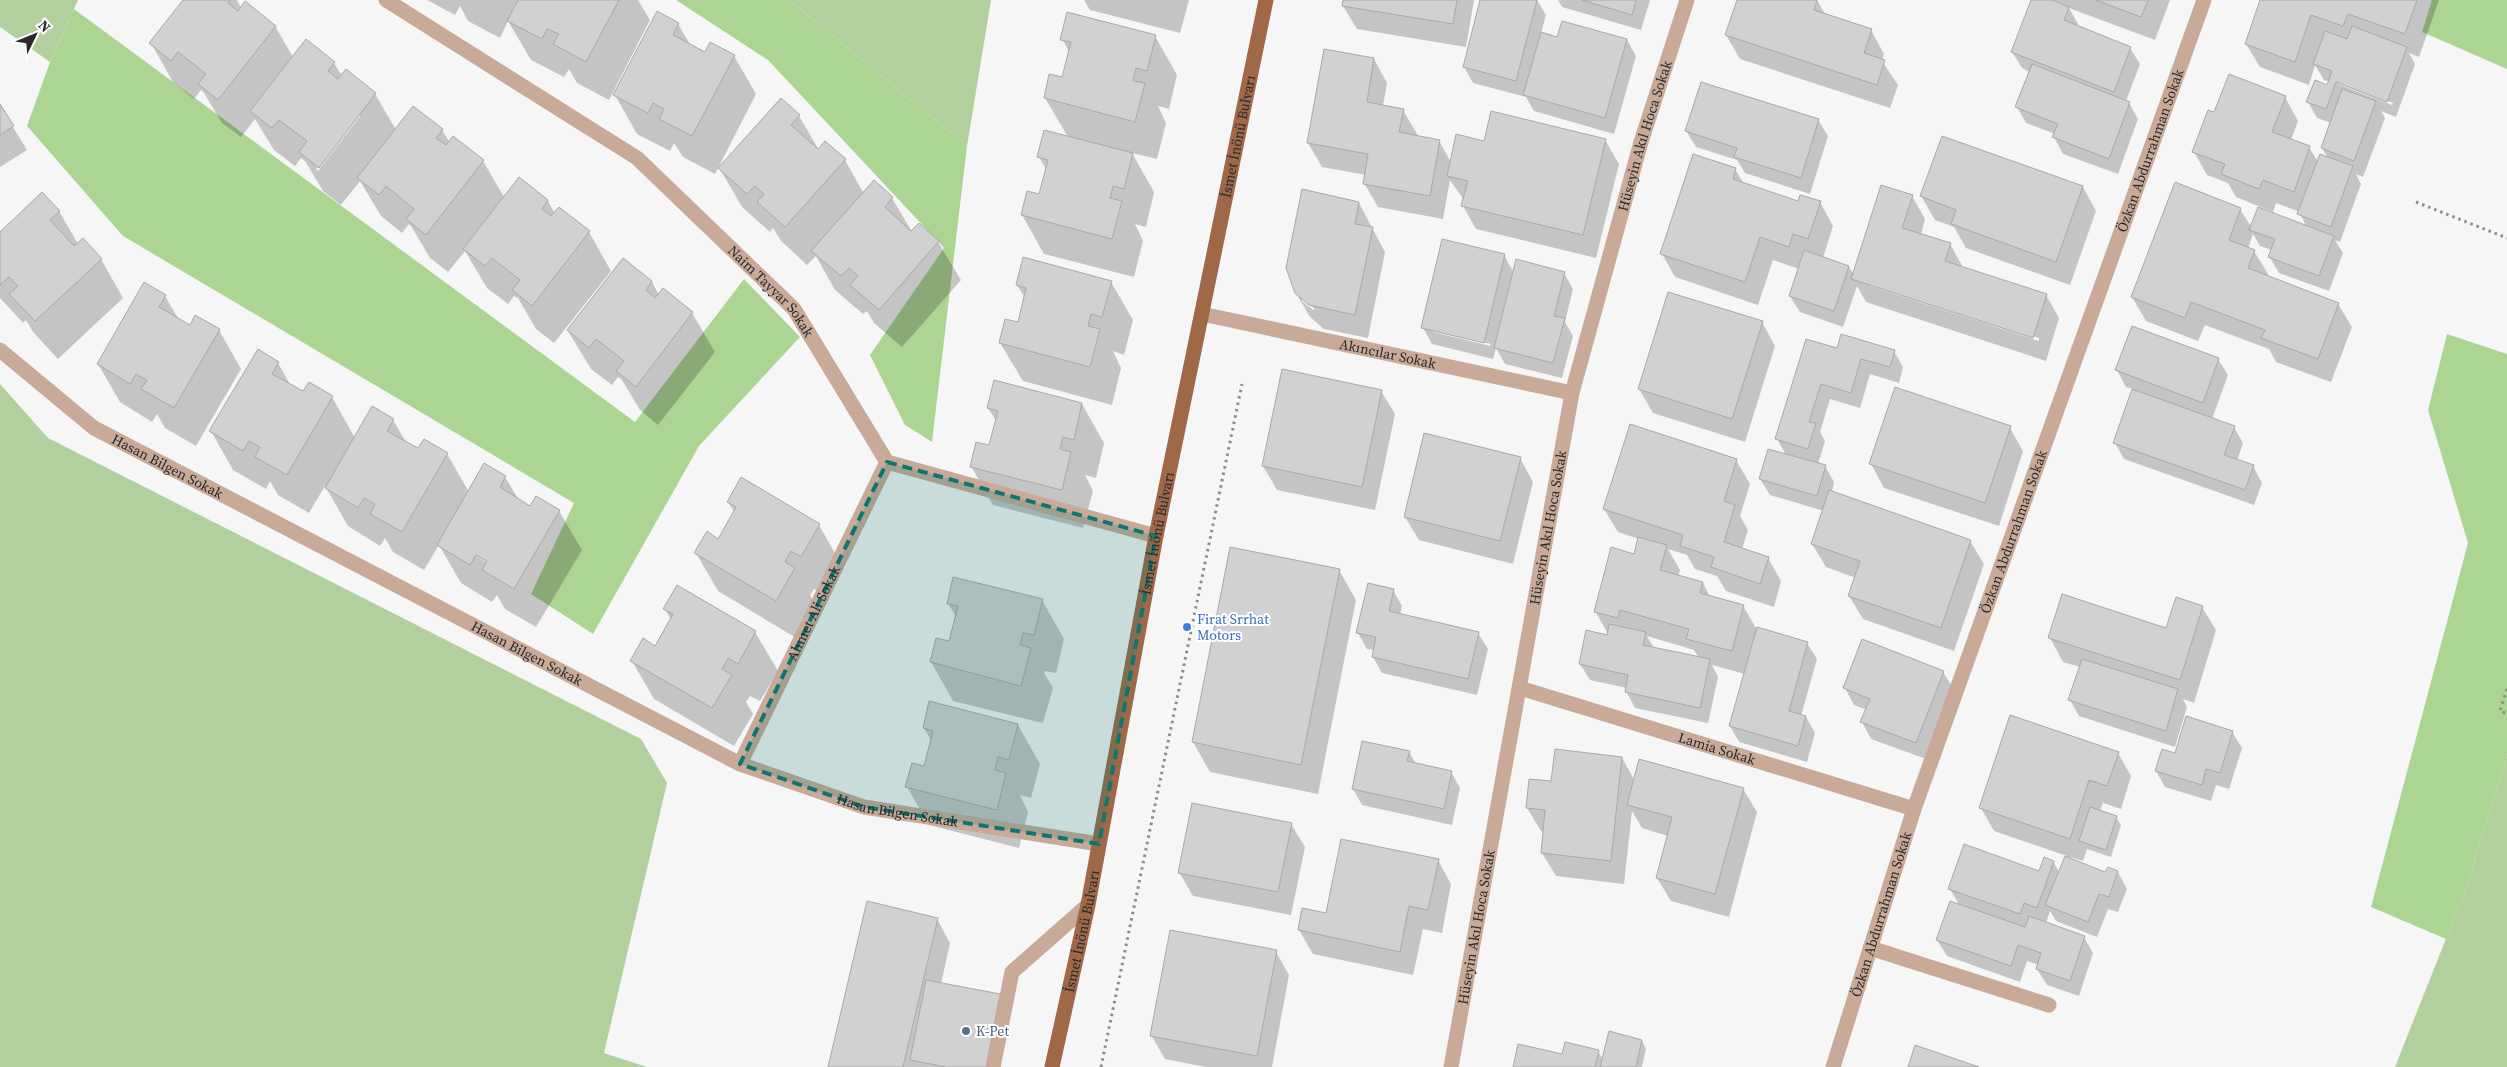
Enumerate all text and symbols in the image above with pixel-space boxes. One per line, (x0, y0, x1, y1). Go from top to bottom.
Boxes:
north arrow (10, 10, 60, 60)
text: N (34, 16, 55, 37)
street label: Hüseyin Akıl Hoca Sokak (1612, 58, 1677, 213)
street label: Özkan Abdurrahman Sokak (2112, 66, 2189, 235)
street label: İsmet İnönü Bulvarı (1216, 73, 1260, 200)
street label: Naim Tayyar Sokak (723, 241, 819, 341)
street label: Akıncılar Sokak (1338, 334, 1438, 374)
street label: Hasan Bilgen Sokak (108, 429, 227, 504)
street label: Özkan Abdurrahman Sokak (1975, 447, 2052, 616)
street label: Hüseyin Akıl Hoca Sokak (1524, 448, 1572, 606)
street label: İsmet İnönü Bulvarı (1135, 470, 1179, 596)
street label: Ahmet Ali Sokak (782, 562, 845, 664)
place label: Firat Srrhat Motors (1197, 609, 1269, 645)
street label: Hasan Bilgen Sokak (468, 616, 586, 691)
marker: Firat Srrhat Motors (1181, 621, 1193, 633)
street label: Lamia Sokak (1676, 727, 1758, 770)
street label: Hasan Bilgen Sokak (834, 788, 960, 832)
street label: Özkan Abdurrahman Sokak (1846, 829, 1916, 999)
street label: Hüseyin Akıl Hoca Sokak (1452, 848, 1500, 1006)
street label: İsmet İnönü Bulvarı (1059, 868, 1104, 994)
place label: K-Pet (976, 1021, 1009, 1041)
marker: K-Pet (960, 1025, 972, 1037)

